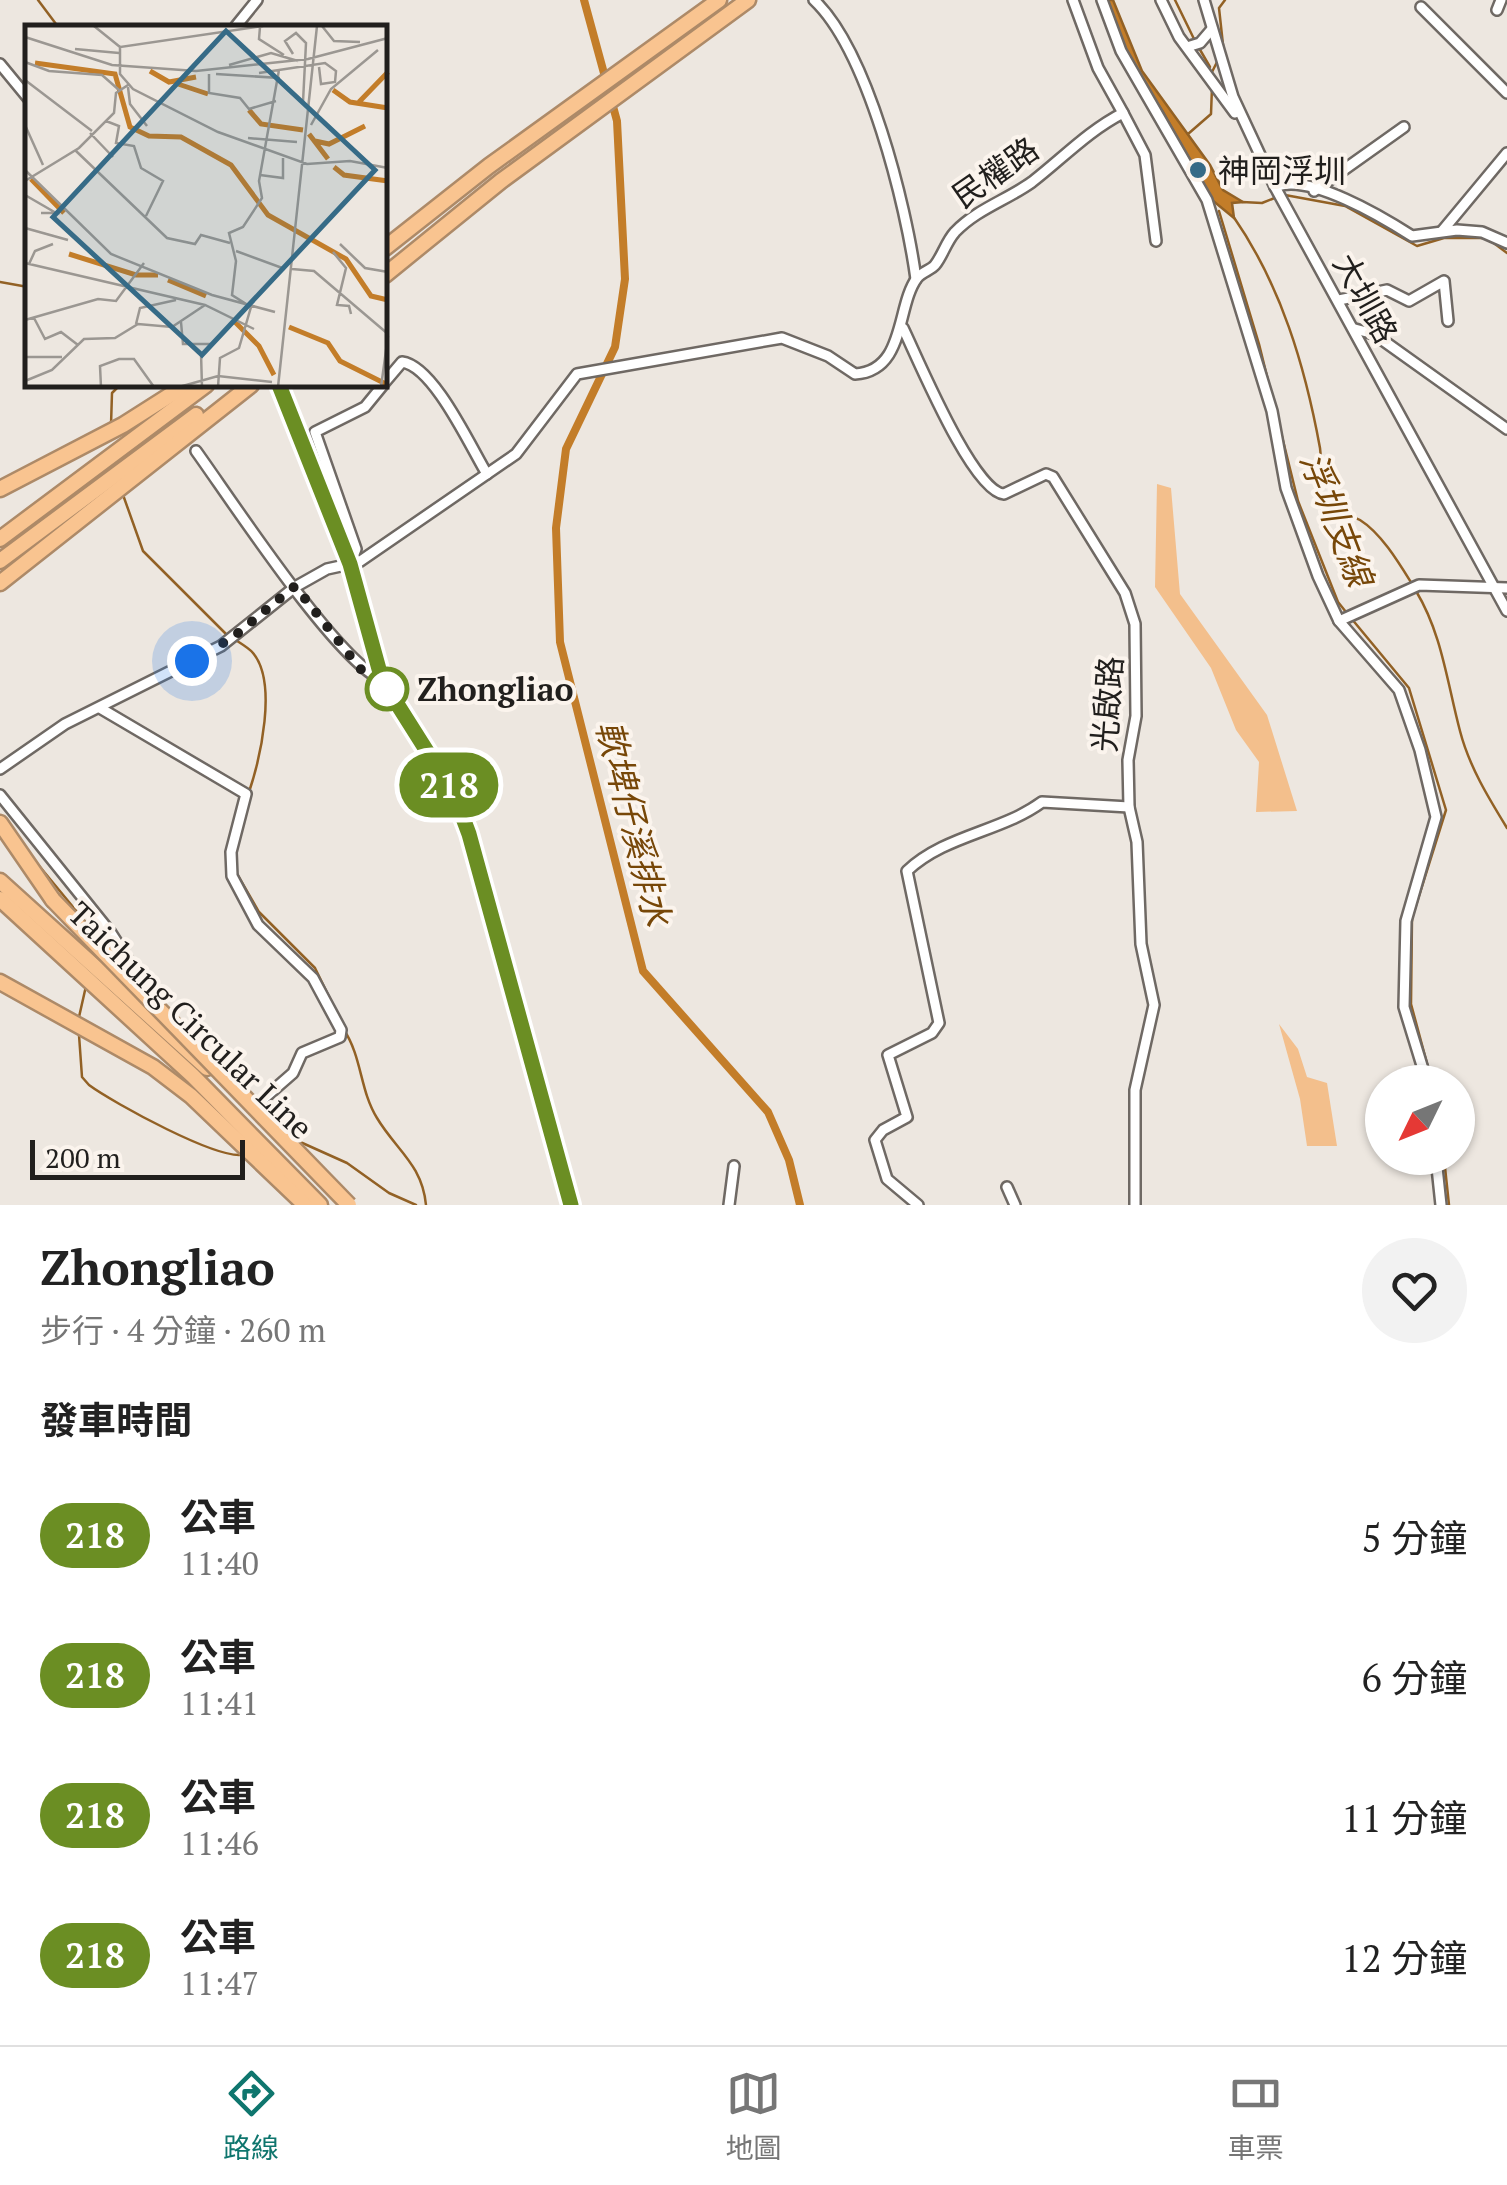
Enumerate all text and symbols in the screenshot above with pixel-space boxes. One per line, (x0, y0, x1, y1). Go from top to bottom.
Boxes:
inset map (25, 25, 388, 388)
street label: 民權路 (944, 127, 1046, 217)
place label: 神岡浮圳 (1218, 149, 1346, 191)
marker: 神岡浮圳 (1187, 159, 1209, 181)
street label: 大圳路 (1324, 246, 1408, 350)
water label: 浮圳支線 (1290, 445, 1385, 596)
your location (167, 636, 217, 686)
street label: 光啟路 (1083, 655, 1131, 753)
marker: Zhongliao (366, 668, 408, 710)
place label: Zhongliao (417, 668, 574, 710)
water label: 軟埤仔溪排水 (586, 716, 682, 932)
line badge: 218 (392, 752, 506, 818)
text: 218 (419, 762, 479, 808)
street label: Taichung Circular Line (60, 892, 322, 1148)
north arrow (1365, 1065, 1475, 1175)
map controls (1365, 1065, 1475, 1175)
scale bar (30, 1135, 245, 1180)
text: 200 m (45, 1139, 121, 1176)
text: Zhongliao (40, 1235, 275, 1299)
button: heart (1362, 1238, 1467, 1343)
text: 步行 · 4 分鐘 · 260 m (40, 1309, 326, 1351)
text: 發車時間 (40, 1395, 192, 1445)
text: 公車 (180, 1492, 256, 1542)
text: 218 (65, 1512, 125, 1558)
text: 5 分鐘 (1362, 1513, 1467, 1563)
text: 11:40 (180, 1542, 259, 1584)
text: 公車 (180, 1632, 256, 1682)
text: 218 (65, 1652, 125, 1698)
text: 6 分鐘 (1362, 1653, 1467, 1703)
text: 11:41 (180, 1682, 259, 1724)
text: 公車 (180, 1772, 256, 1822)
text: 218 (65, 1792, 125, 1838)
text: 11 分鐘 (1341, 1793, 1467, 1843)
text: 11:46 (180, 1822, 259, 1864)
text: 公車 (180, 1912, 256, 1962)
text: 218 (65, 1932, 125, 1978)
text: 12 分鐘 (1341, 1933, 1467, 1983)
text: 11:47 (180, 1962, 259, 2004)
tab: 路線 (223, 2066, 279, 2166)
tab: 地圖 (725, 2066, 782, 2166)
tab: 車票 (1228, 2066, 1284, 2166)

